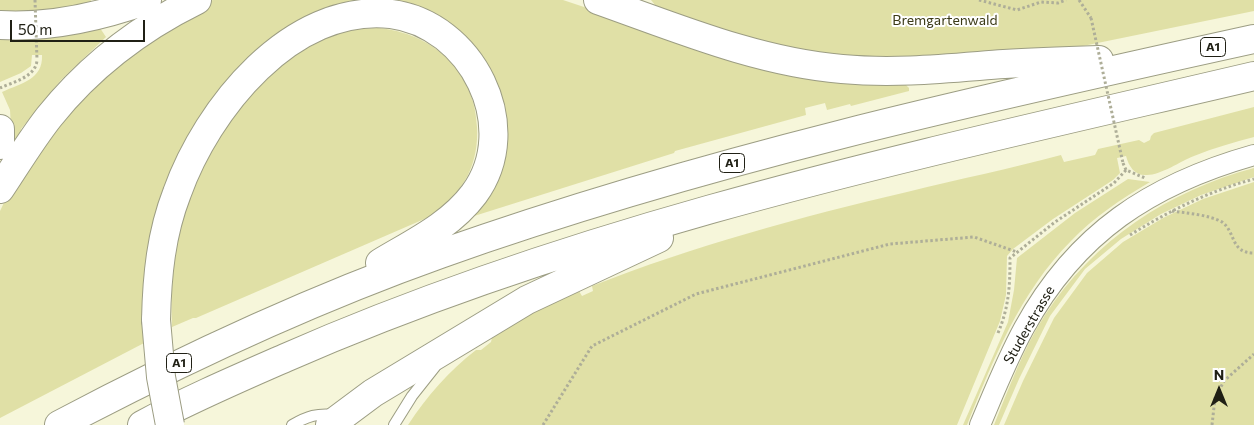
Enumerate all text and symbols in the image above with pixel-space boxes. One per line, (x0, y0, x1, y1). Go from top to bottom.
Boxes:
scale bar (12, 10, 148, 42)
park label: Bremgartenwald (892, 12, 998, 28)
text: 50 m (18, 20, 52, 38)
road number: A1 (1200, 38, 1226, 56)
road number: A1 (720, 154, 744, 172)
street label: Studerstrasse (1000, 283, 1058, 367)
road number: A1 (166, 353, 192, 372)
north arrow (1194, 365, 1244, 415)
text: N (1214, 366, 1224, 383)

